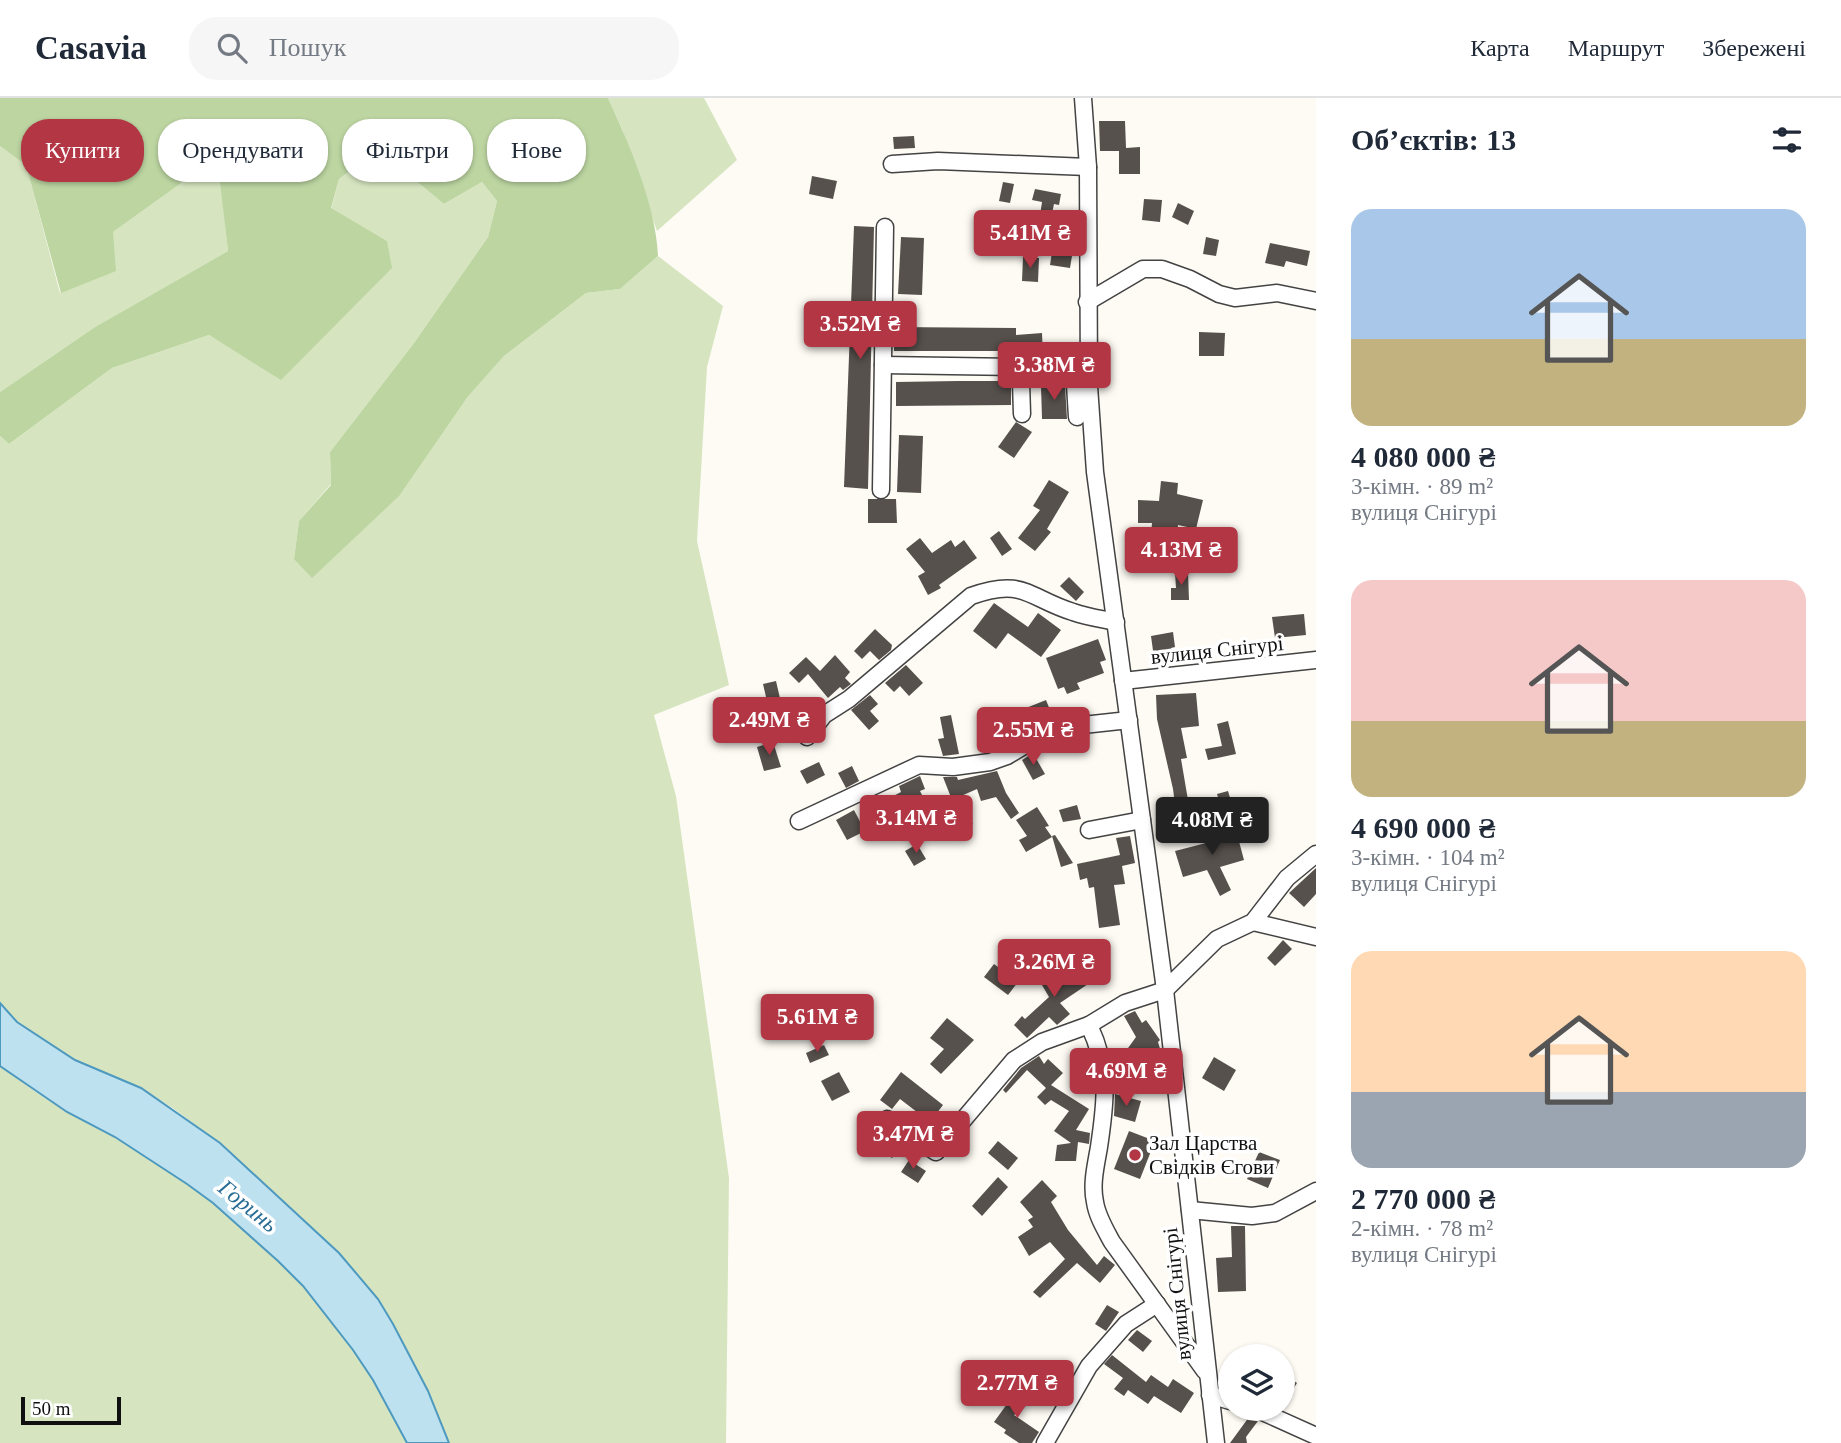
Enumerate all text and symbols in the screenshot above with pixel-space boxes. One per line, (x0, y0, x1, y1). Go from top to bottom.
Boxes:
search box (189, 17, 679, 80)
icon: search (213, 29, 251, 67)
text: Casavia (35, 30, 147, 66)
text: Пошук (269, 33, 346, 62)
text: Карта (1470, 35, 1530, 61)
text: Маршрут (1568, 35, 1664, 61)
text: Збережені (1702, 35, 1806, 61)
chip: Купити (21, 119, 144, 182)
chip: Орендувати (158, 119, 328, 182)
chip: Фільтри (342, 119, 473, 182)
chip: Нове (487, 119, 586, 182)
icon: filters (1768, 121, 1806, 159)
text: Об’єктів: 13 (1351, 123, 1516, 156)
pin: 5.41M ₴ (965, 211, 1095, 270)
text: 5.41M ₴ (990, 220, 1070, 245)
icon: home (1516, 255, 1642, 381)
pin: 3.52M ₴ (795, 302, 925, 361)
text: 3.52M ₴ (820, 311, 900, 336)
pin: 3.38M ₴ (989, 342, 1119, 402)
text: 3.38M ₴ (1014, 352, 1094, 377)
text: 4 080 000 ₴ (1351, 440, 1495, 473)
text: 3-кімн. · 89 m² (1351, 474, 1493, 499)
text: вулиця Снігурі (1351, 500, 1497, 525)
pin: 4.13M ₴ (1116, 528, 1246, 587)
text: 4.13M ₴ (1141, 537, 1221, 562)
icon: home (1516, 626, 1642, 752)
street label: вулиця Снігурі (1150, 631, 1285, 669)
pin: 2.49M ₴ (704, 698, 834, 757)
text: 2.49M ₴ (729, 707, 809, 732)
pin: 2.55M ₴ (968, 708, 1098, 767)
text: 2.55M ₴ (993, 717, 1073, 742)
pin: 3.14M ₴ (851, 796, 981, 855)
pin: 4.08M ₴ (1147, 798, 1277, 857)
text: 3.14M ₴ (876, 805, 956, 830)
text: 4.08M ₴ (1172, 807, 1252, 832)
text: 4 690 000 ₴ (1351, 811, 1495, 844)
text: 3-кімн. · 104 m² (1351, 845, 1505, 870)
text: вулиця Снігурі (1351, 871, 1497, 896)
pin: 3.26M ₴ (989, 940, 1119, 999)
text: 3.26M ₴ (1014, 949, 1094, 974)
pin: 5.61M ₴ (752, 995, 882, 1054)
icon: home (1516, 997, 1642, 1123)
text: 5.61M ₴ (777, 1004, 857, 1029)
pin: 4.69M ₴ (1061, 1048, 1191, 1108)
text: 4.69M ₴ (1086, 1058, 1166, 1083)
pin: 3.47M ₴ (848, 1112, 978, 1171)
text: 3.47M ₴ (873, 1121, 953, 1146)
place label: Зал Царства Свідків Єгови (1149, 1131, 1274, 1179)
marker: Зал Царства Свідків Єгови (1127, 1147, 1143, 1163)
water label: Горинь (213, 1174, 282, 1237)
text: 2 770 000 ₴ (1351, 1182, 1495, 1215)
text: 2-кімн. · 78 m² (1351, 1216, 1493, 1241)
street label: вулиця Снігурі (1158, 1226, 1196, 1361)
text: вулиця Снігурі (1351, 1242, 1497, 1267)
map controls (1218, 1344, 1295, 1421)
button: layers (1218, 1344, 1295, 1421)
pin: 2.77M ₴ (952, 1360, 1082, 1420)
text: 2.77M ₴ (977, 1370, 1057, 1395)
scale bar (21, 1394, 121, 1426)
text: 50 m (32, 1398, 71, 1419)

